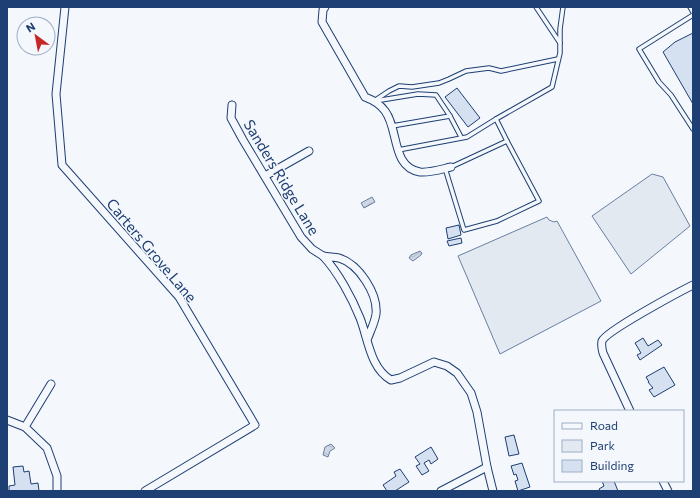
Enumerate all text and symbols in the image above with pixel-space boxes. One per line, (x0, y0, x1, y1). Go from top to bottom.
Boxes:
north arrow (16, 16, 56, 56)
text: N (23, 19, 37, 35)
street label: Sanders Ridge Lane (240, 116, 324, 238)
street label: Carters Grove Lane (103, 194, 201, 306)
legend (554, 410, 684, 482)
text: Road (590, 418, 618, 432)
text: Park (590, 438, 616, 452)
text: Building (590, 458, 634, 472)

